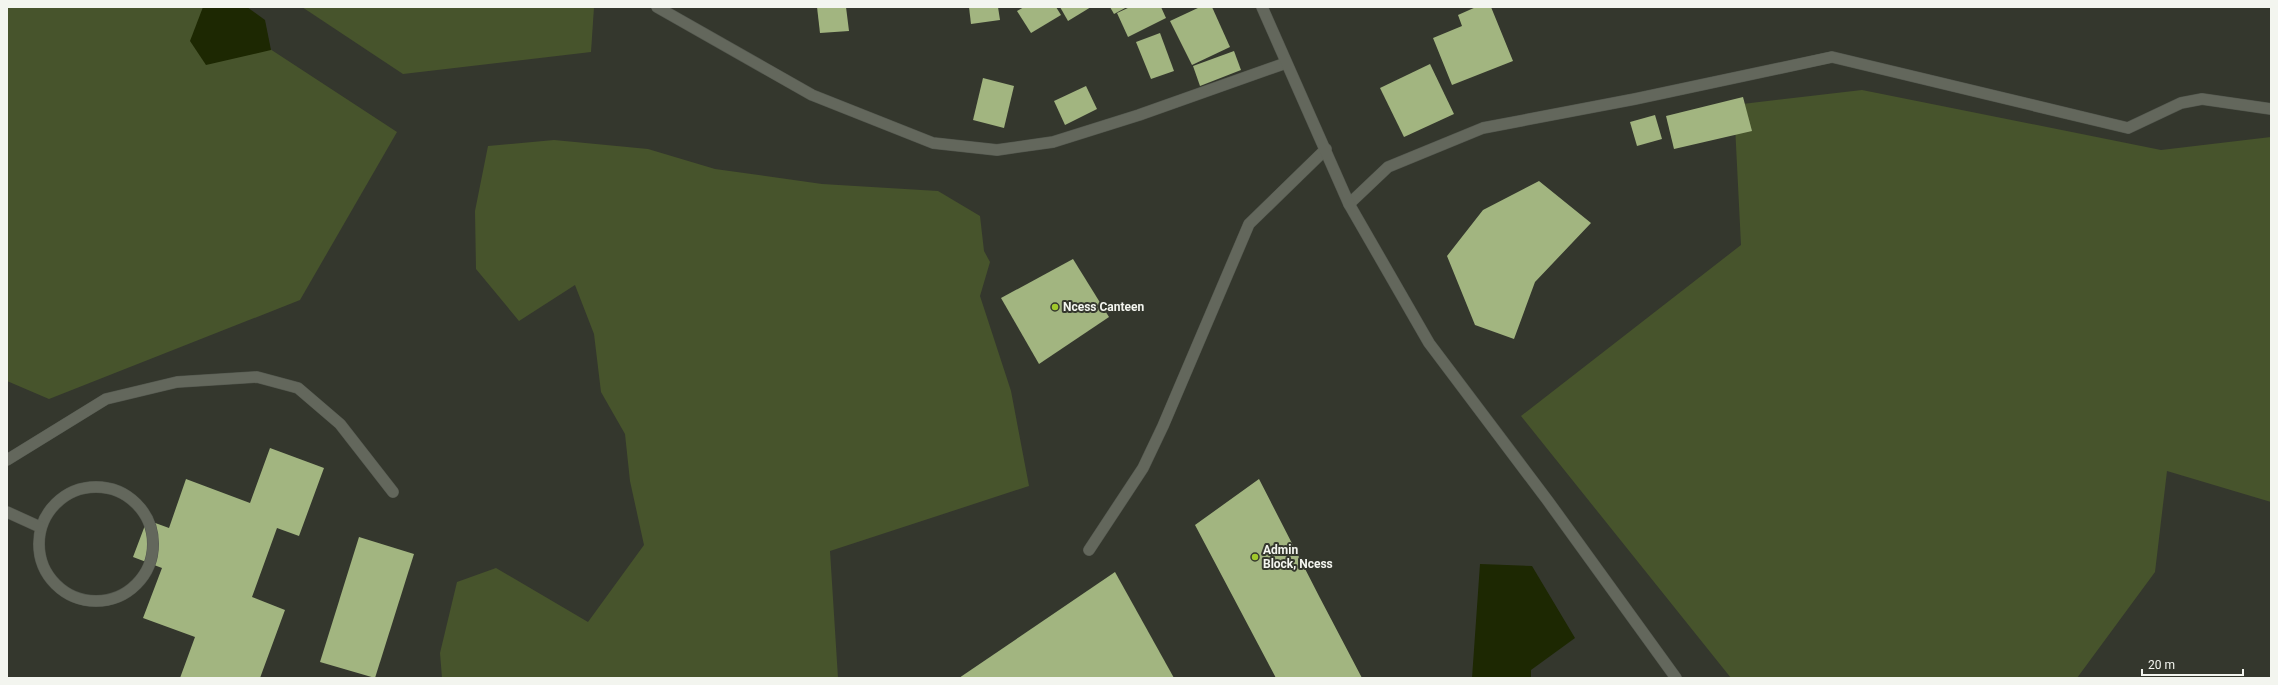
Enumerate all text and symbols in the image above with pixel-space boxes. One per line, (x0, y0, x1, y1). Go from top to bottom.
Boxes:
place label: Ncess Canteen (1063, 300, 1145, 314)
marker: Ncess Canteen (1050, 302, 1060, 312)
place label: Admin Block, Ncess (1263, 543, 1333, 571)
marker: Admin Block, Ncess (1250, 552, 1260, 562)
scale bar (2142, 651, 2243, 677)
text: 20 m (2148, 658, 2175, 672)

